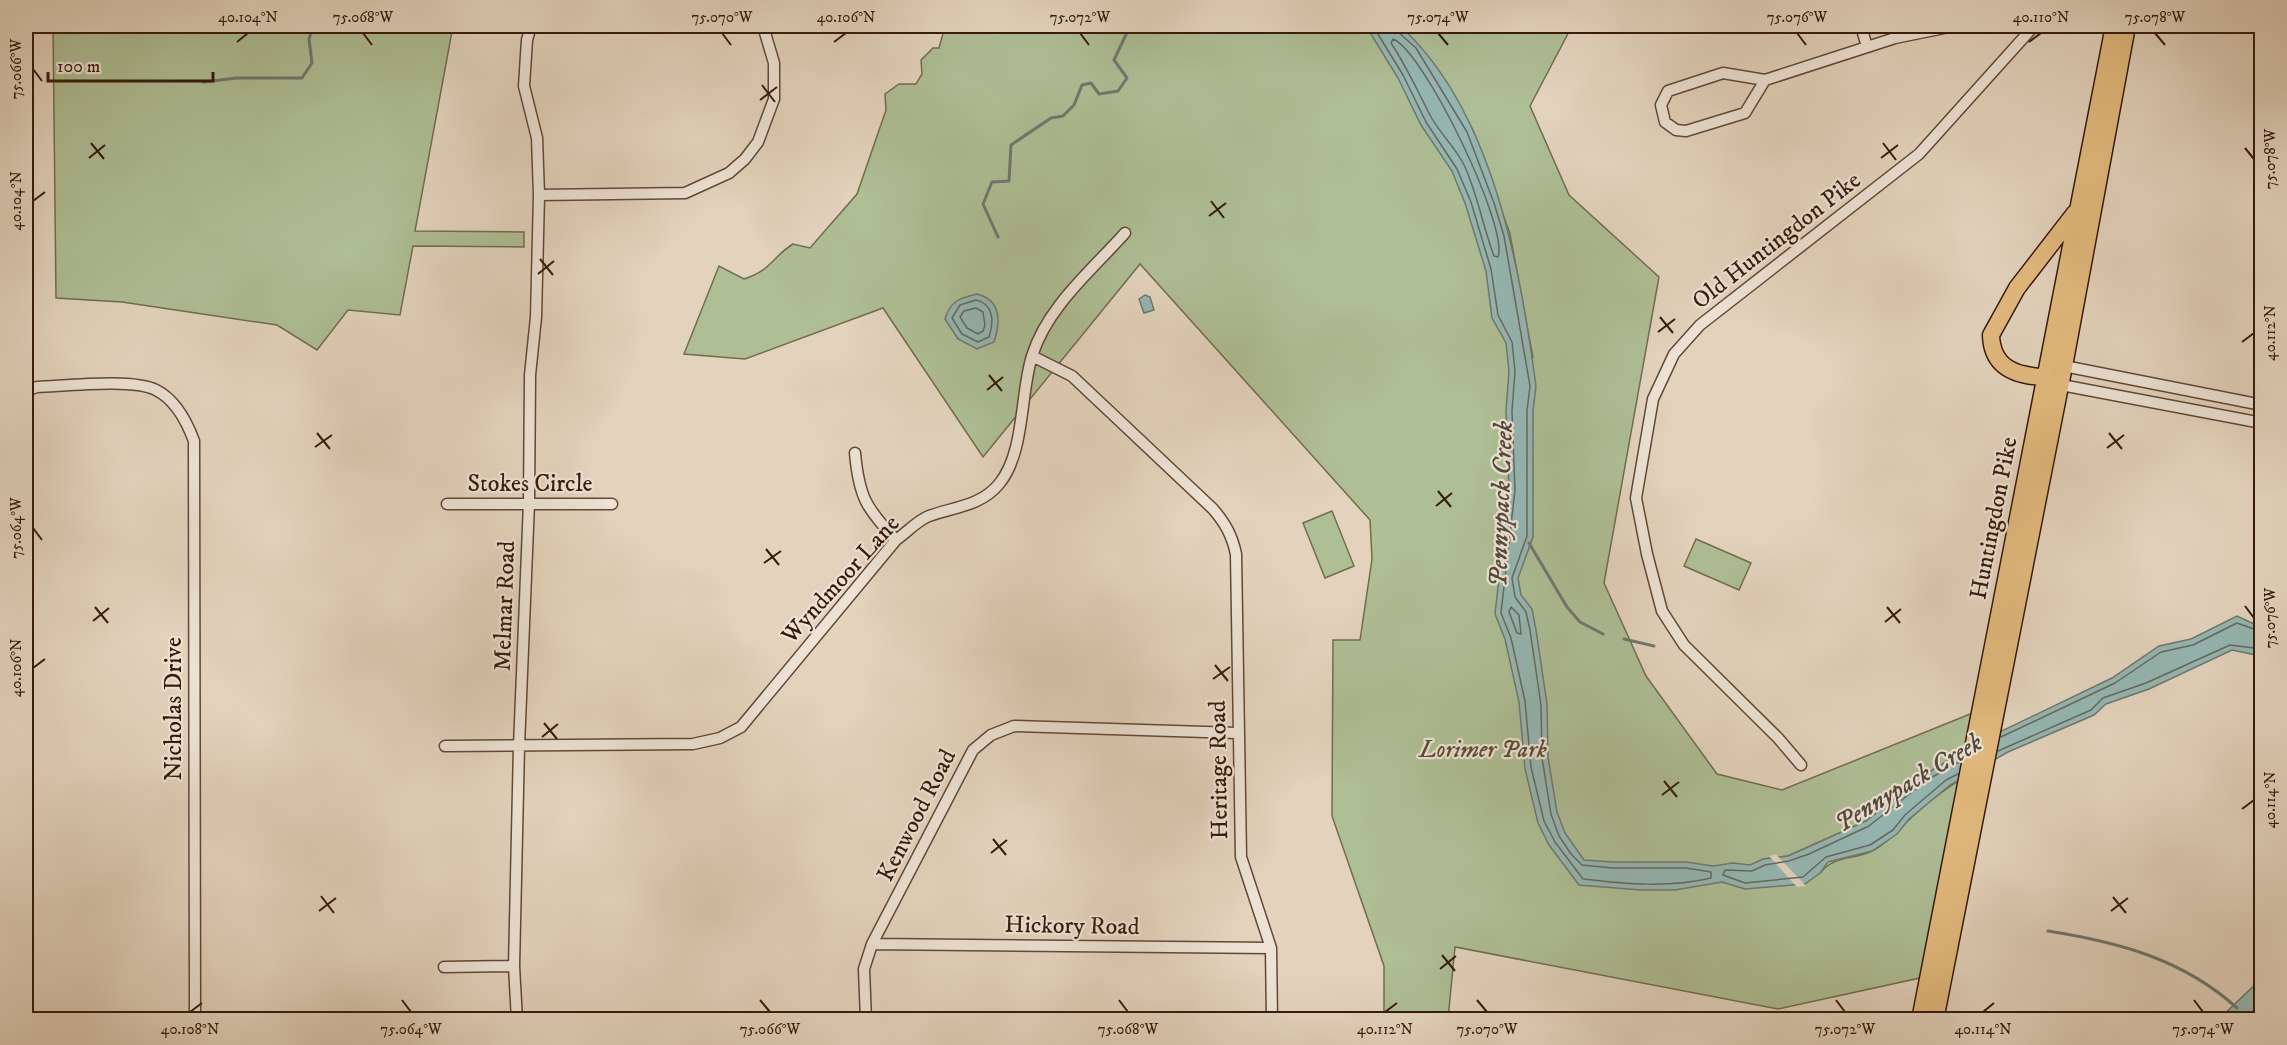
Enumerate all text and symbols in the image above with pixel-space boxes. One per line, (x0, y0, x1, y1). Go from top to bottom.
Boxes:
text: 40.104°N (218, 8, 278, 27)
text: 75.068°W (333, 8, 393, 27)
text: 75.070°W (692, 8, 753, 27)
text: 40.106°N (817, 8, 875, 27)
text: 75.072°W (1050, 8, 1110, 27)
text: 75.074°W (1407, 8, 1469, 27)
text: 75.076°W (1767, 8, 1828, 27)
text: 40.110°N (2013, 8, 2069, 27)
text: 75.078°W (2125, 8, 2185, 27)
text: 75.066°W (7, 38, 26, 99)
scale bar (48, 45, 213, 83)
text: 100 m (57, 56, 100, 78)
text: 75.078°W (2261, 129, 2280, 189)
street label: Old Huntingdon Pike (1686, 165, 1867, 316)
text: 40.104°N (7, 171, 26, 231)
text: 40.112°N (2261, 305, 2280, 361)
water label: Pennypack Creek (1482, 420, 1521, 588)
street label: Huntingdon Pike (1964, 434, 2024, 602)
street label: Stokes Circle (468, 469, 593, 499)
text: 75.064°W (7, 497, 26, 559)
street label: Wyndmoor Lane (775, 509, 906, 651)
street label: Melmar Road (488, 540, 522, 672)
text: 75.076°W (2261, 587, 2280, 648)
street label: Nicholas Drive (159, 637, 189, 781)
text: 40.106°N (7, 639, 26, 697)
street label: Heritage Road (1203, 700, 1235, 840)
water label: Pennypack Creek (1829, 726, 1989, 840)
park label: Lorimer Park (1417, 735, 1547, 765)
street label: Kenwood Road (871, 744, 963, 887)
text: 40.114°N (2261, 771, 2280, 829)
street label: Hickory Road (1004, 910, 1140, 942)
text: 40.108°N (161, 1020, 219, 1039)
text: 75.064°W (380, 1020, 442, 1039)
text: 75.066°W (740, 1020, 801, 1039)
text: 75.068°W (1098, 1020, 1158, 1039)
text: 40.112°N (1357, 1020, 1413, 1039)
text: 75.070°W (1457, 1020, 1518, 1039)
text: 75.072°W (1815, 1020, 1875, 1039)
text: 40.114°N (1954, 1020, 2012, 1039)
text: 75.074°W (2172, 1020, 2234, 1039)

